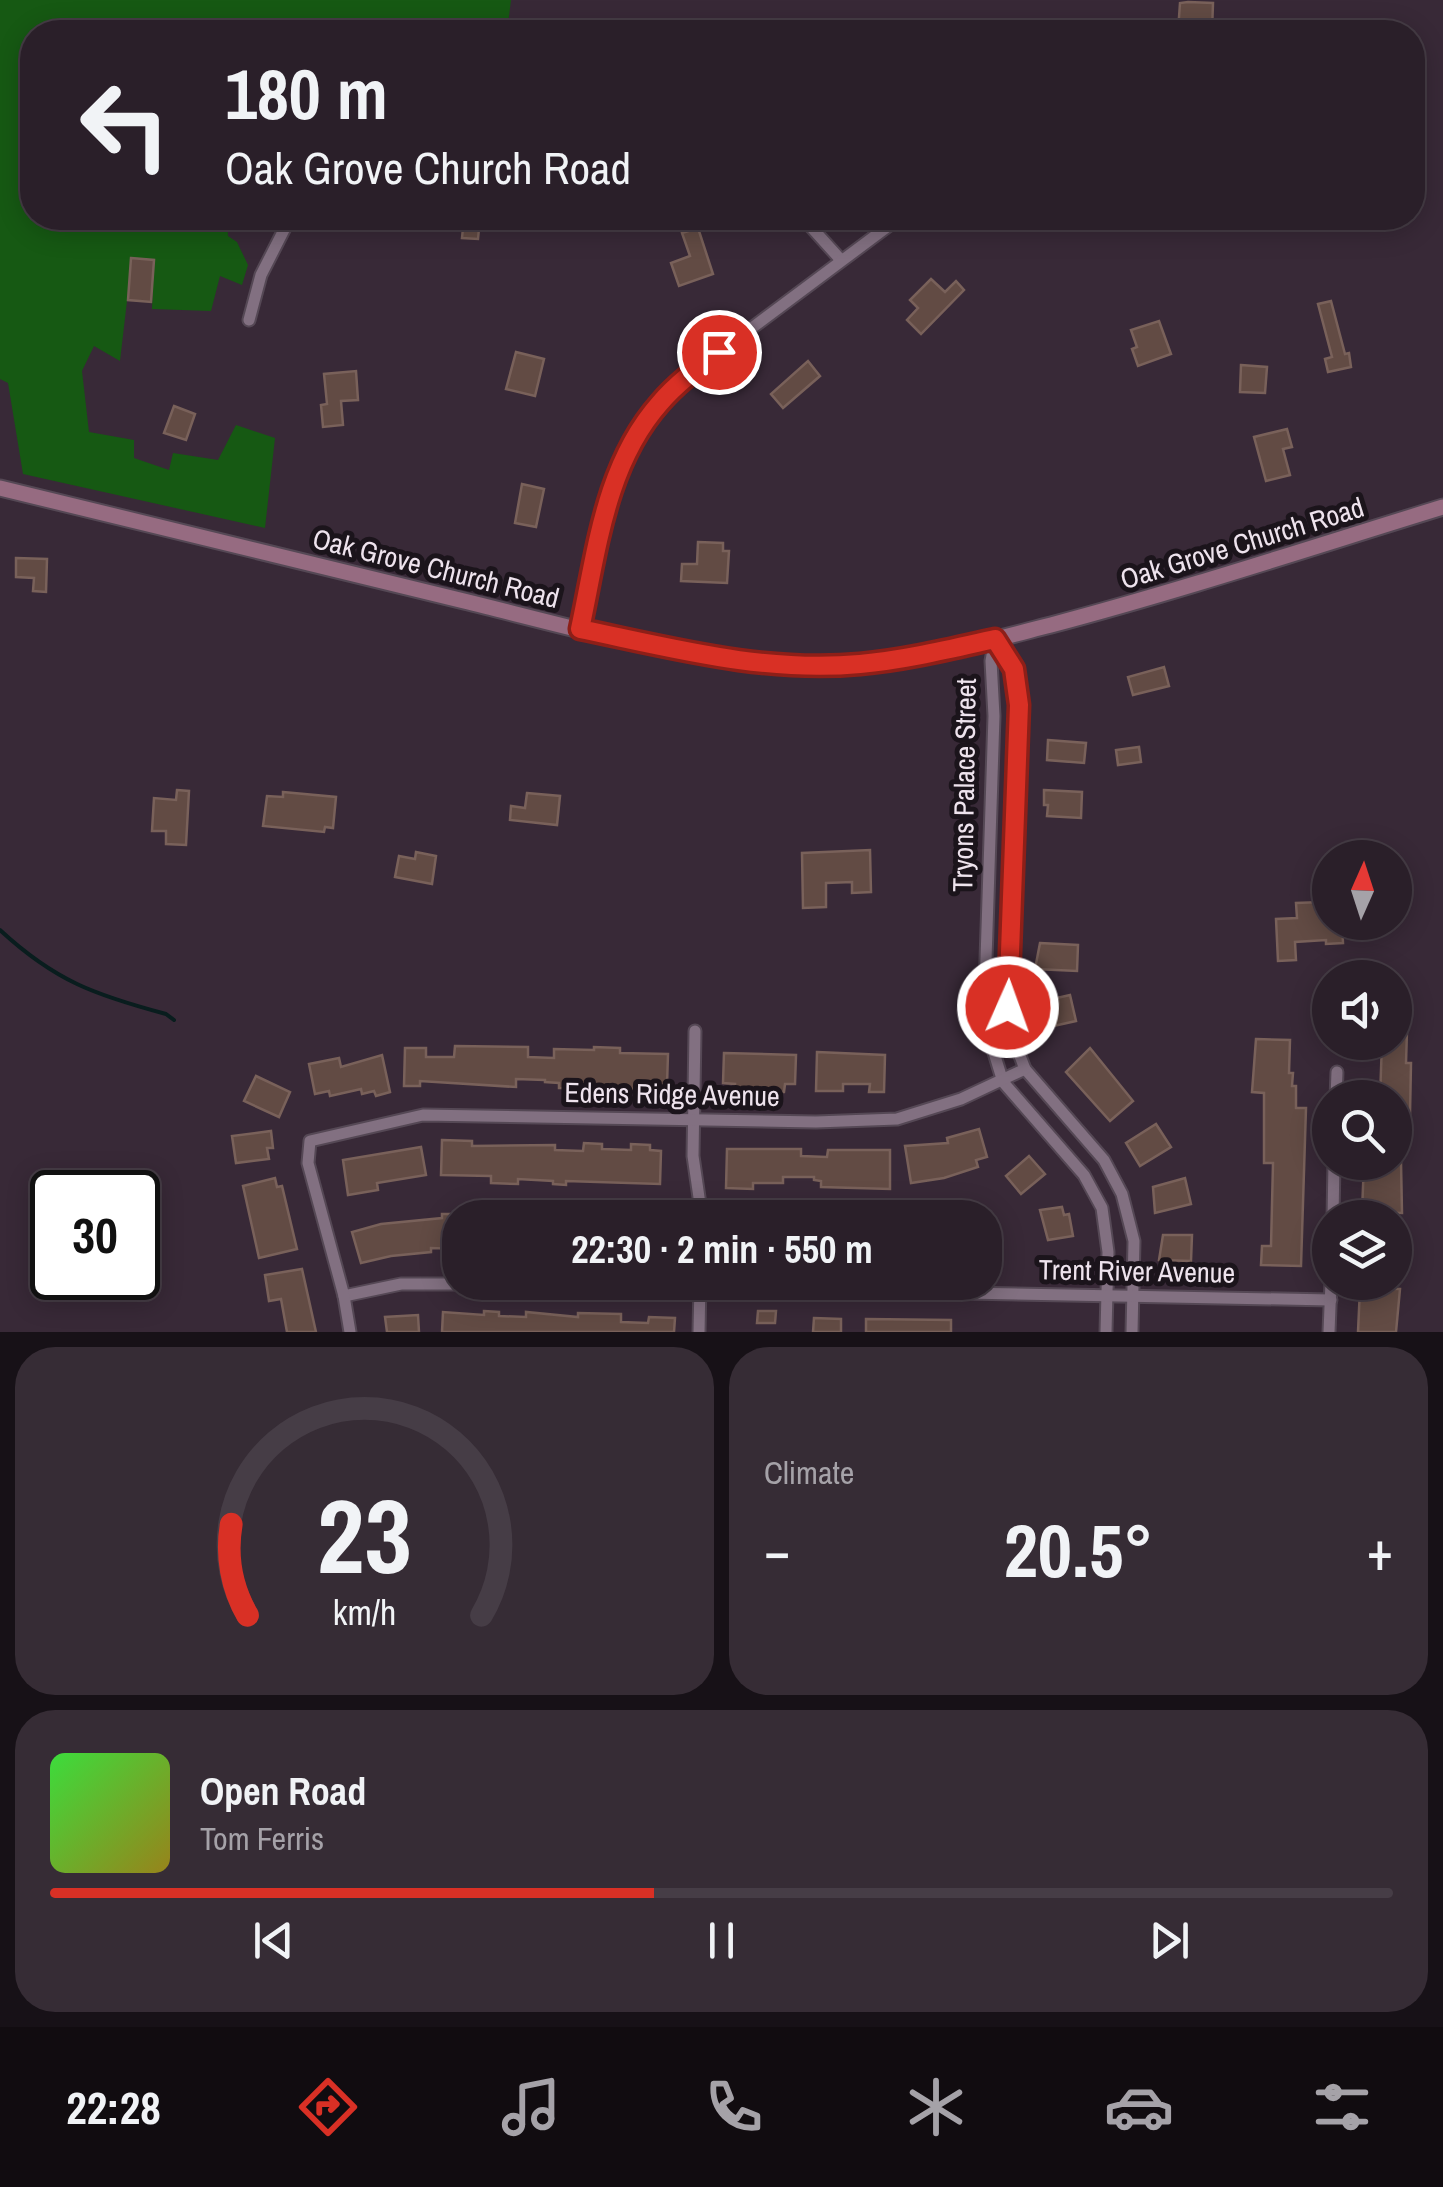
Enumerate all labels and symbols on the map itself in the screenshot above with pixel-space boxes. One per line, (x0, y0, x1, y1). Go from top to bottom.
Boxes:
pin (677, 310, 762, 395)
street label: Oak Grove Church Road (1116, 488, 1368, 598)
street label: Oak Grove Church Road (309, 519, 563, 617)
street label: Tryons Palace Street (943, 678, 985, 892)
north arrow (1312, 840, 1412, 940)
position arrow (956, 955, 1060, 1059)
street label: Edens Ridge Avenue (564, 1073, 780, 1115)
speed limit sign: 30 (30, 1170, 160, 1300)
street label: Trent River Avenue (1038, 1250, 1236, 1292)

